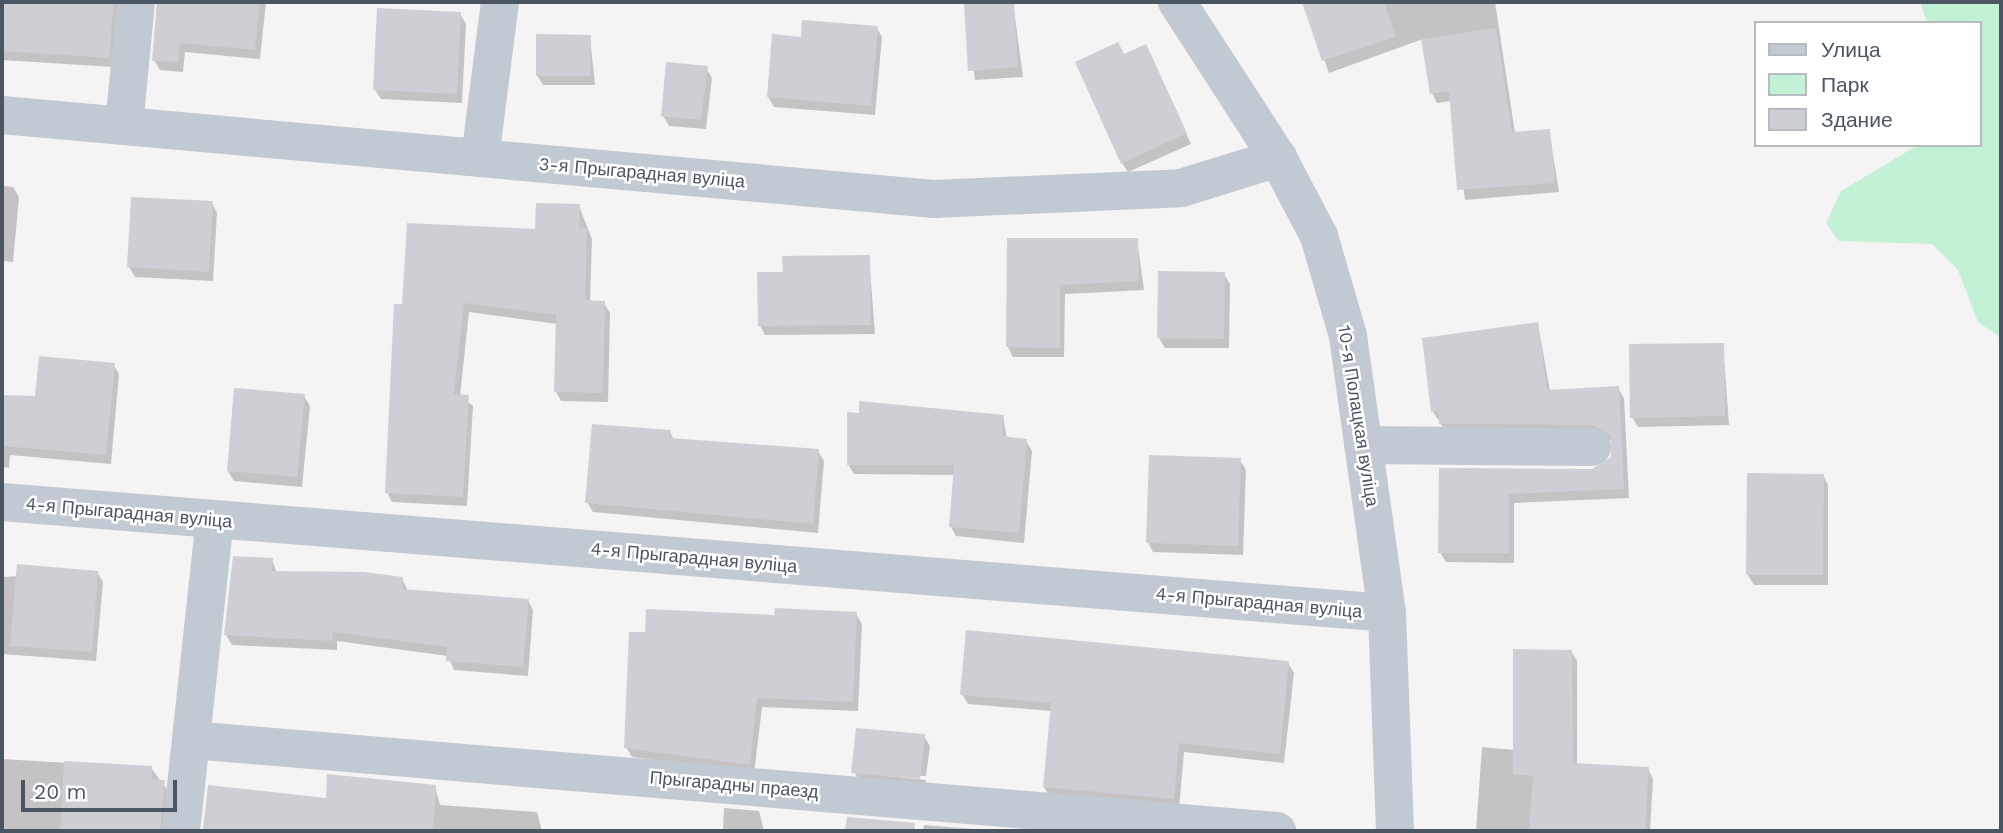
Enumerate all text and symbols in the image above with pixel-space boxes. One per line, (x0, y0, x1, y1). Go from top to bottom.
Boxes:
legend (1755, 21, 1982, 147)
text: Улица (1821, 37, 1881, 62)
text: Парк (1821, 72, 1869, 97)
text: Здание (1821, 107, 1893, 132)
street label: 3-я Прыгарадная вуліца (538, 153, 746, 193)
street label: 10-я Полацкая вуліца (1333, 324, 1383, 508)
street label: 4-я Прыгарадная вуліца (25, 493, 233, 533)
street label: 4-я Прыгарадная вуліца (590, 538, 798, 578)
street label: 4-я Прыгарадная вуліца (1155, 583, 1363, 623)
scale bar (24, 766, 180, 810)
street label: Прыгарадны праезд (649, 767, 819, 803)
text: 20 m (34, 779, 86, 804)

